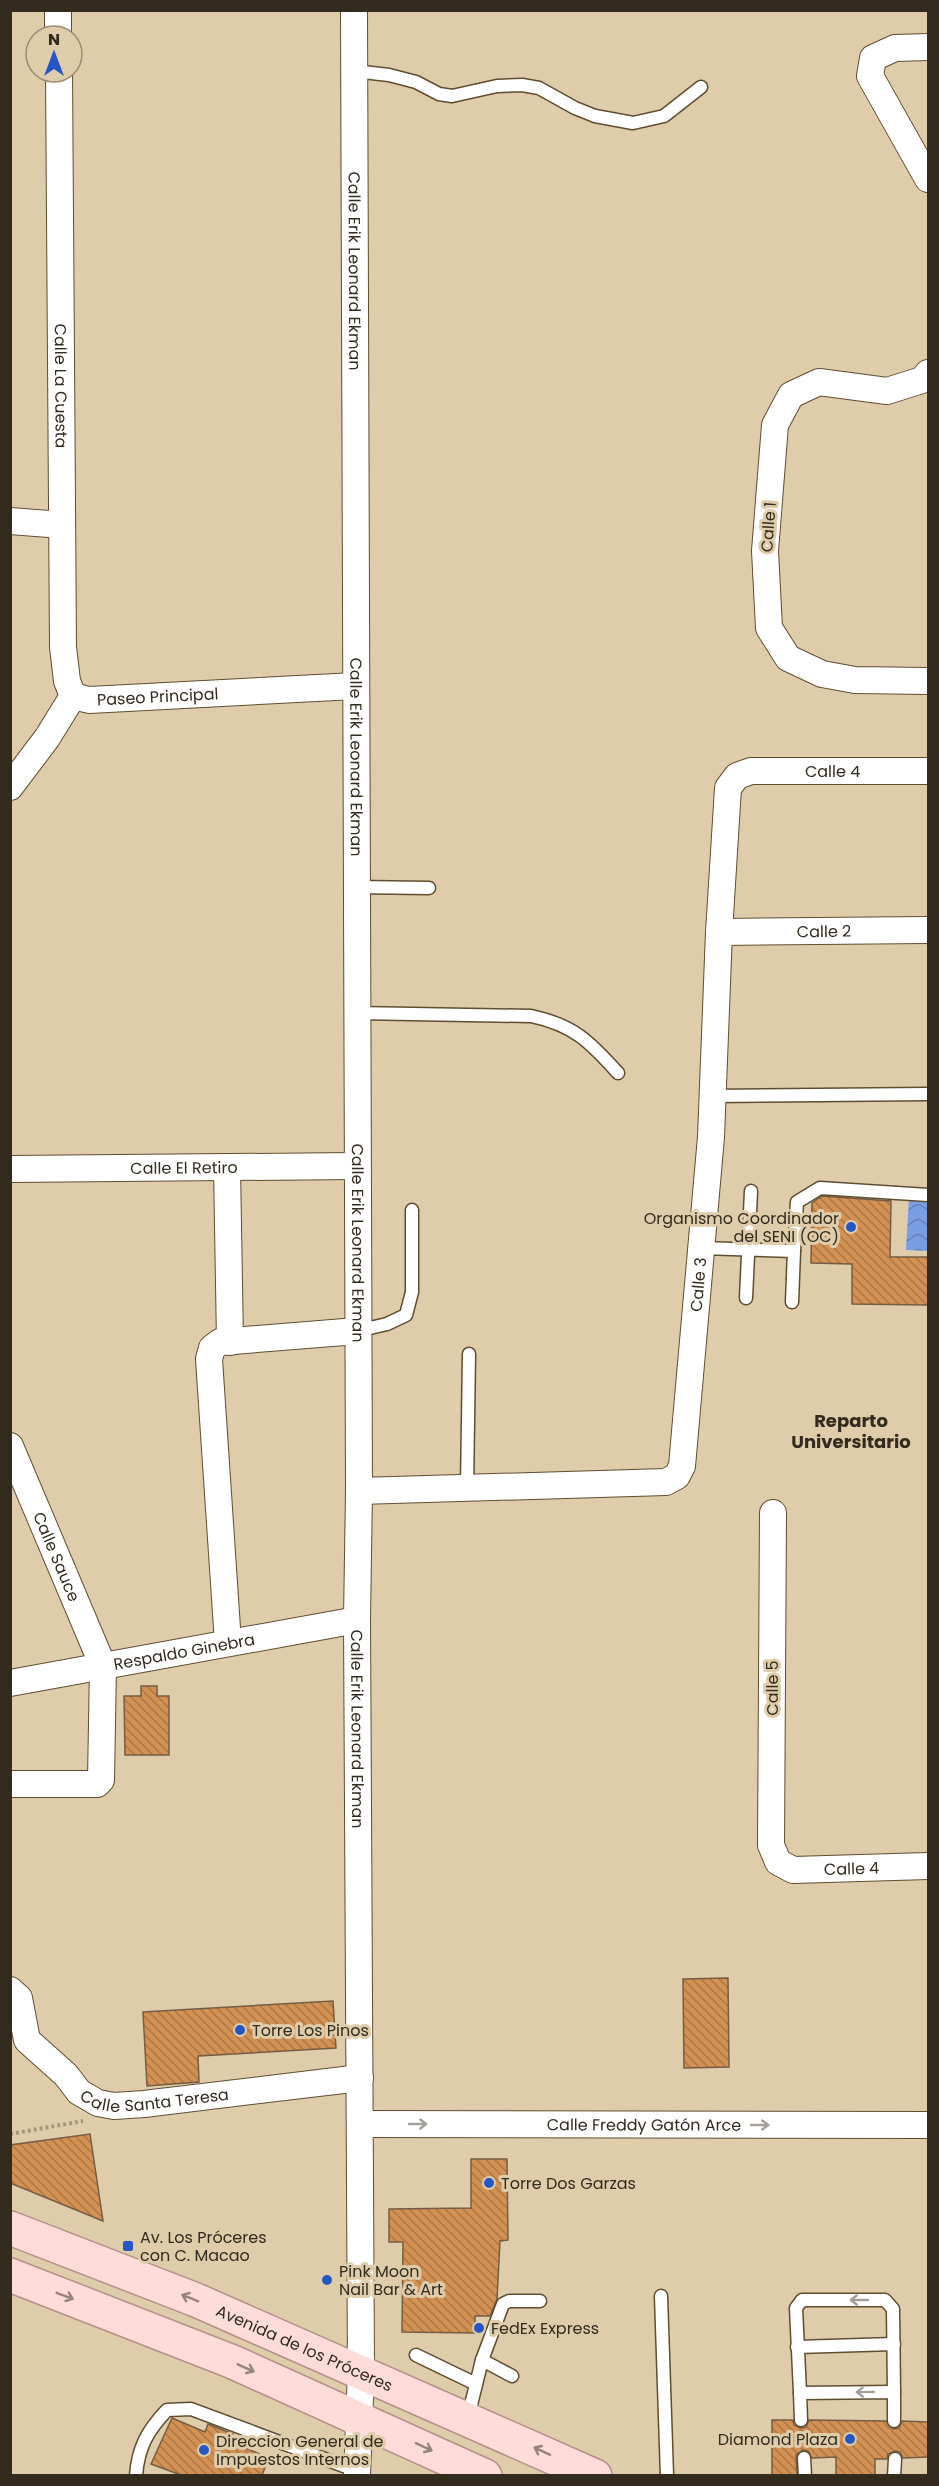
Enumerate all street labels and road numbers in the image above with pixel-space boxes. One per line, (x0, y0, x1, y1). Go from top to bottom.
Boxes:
street label: Calle Erik Leonard Ekman (343, 171, 366, 371)
street label: Calle La Cuesta (49, 323, 73, 448)
street label: Calle 1 (755, 501, 782, 553)
street label: Calle Erik Leonard Ekman (344, 657, 368, 857)
street label: Paseo Principal (96, 682, 219, 712)
street label: Calle 4 (805, 760, 860, 783)
street label: Calle 2 (797, 920, 851, 943)
street label: Calle Erik Leonard Ekman (346, 1143, 369, 1343)
street label: Calle El Retiro (130, 1156, 238, 1180)
street label: Calle 3 (685, 1256, 712, 1313)
street label: Calle Sauce (27, 1508, 85, 1605)
street label: Respaldo Ginebra (112, 1628, 257, 1676)
street label: Calle Erik Leonard Ekman (345, 1629, 369, 1829)
street label: Calle 5 (761, 1660, 784, 1716)
street label: Calle 4 (824, 1856, 880, 1881)
street label: Calle Santa Teresa (76, 2083, 230, 2118)
street label: Calle Freddy Gatón Arce (547, 2113, 741, 2137)
street label: Avenida de los Próceres (212, 2299, 396, 2397)

